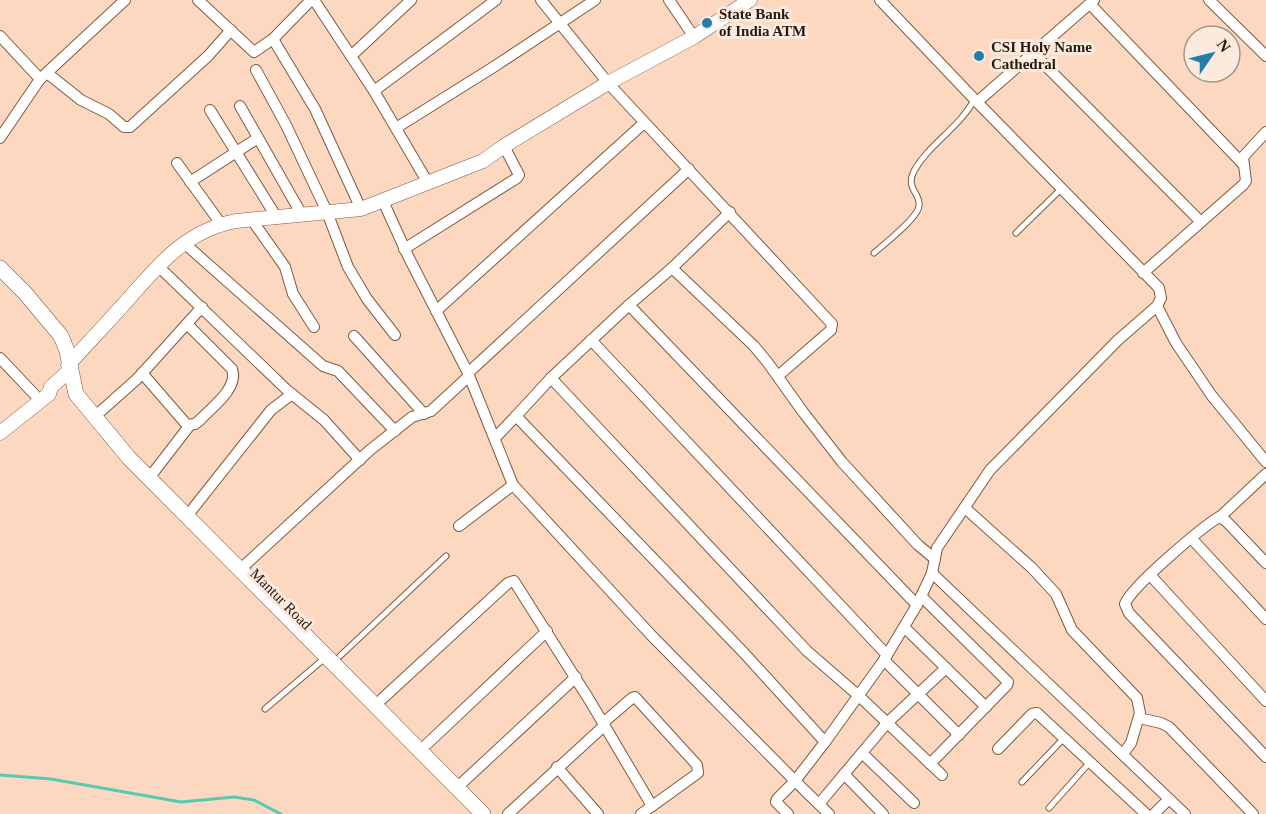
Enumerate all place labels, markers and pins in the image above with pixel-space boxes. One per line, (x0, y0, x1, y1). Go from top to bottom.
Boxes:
place label: State Bank of India ATM (719, 6, 806, 39)
marker: State Bank of India ATM (700, 16, 714, 30)
place label: CSI Holy Name Cathedral (991, 39, 1092, 72)
marker: CSI Holy Name Cathedral (972, 49, 986, 63)

